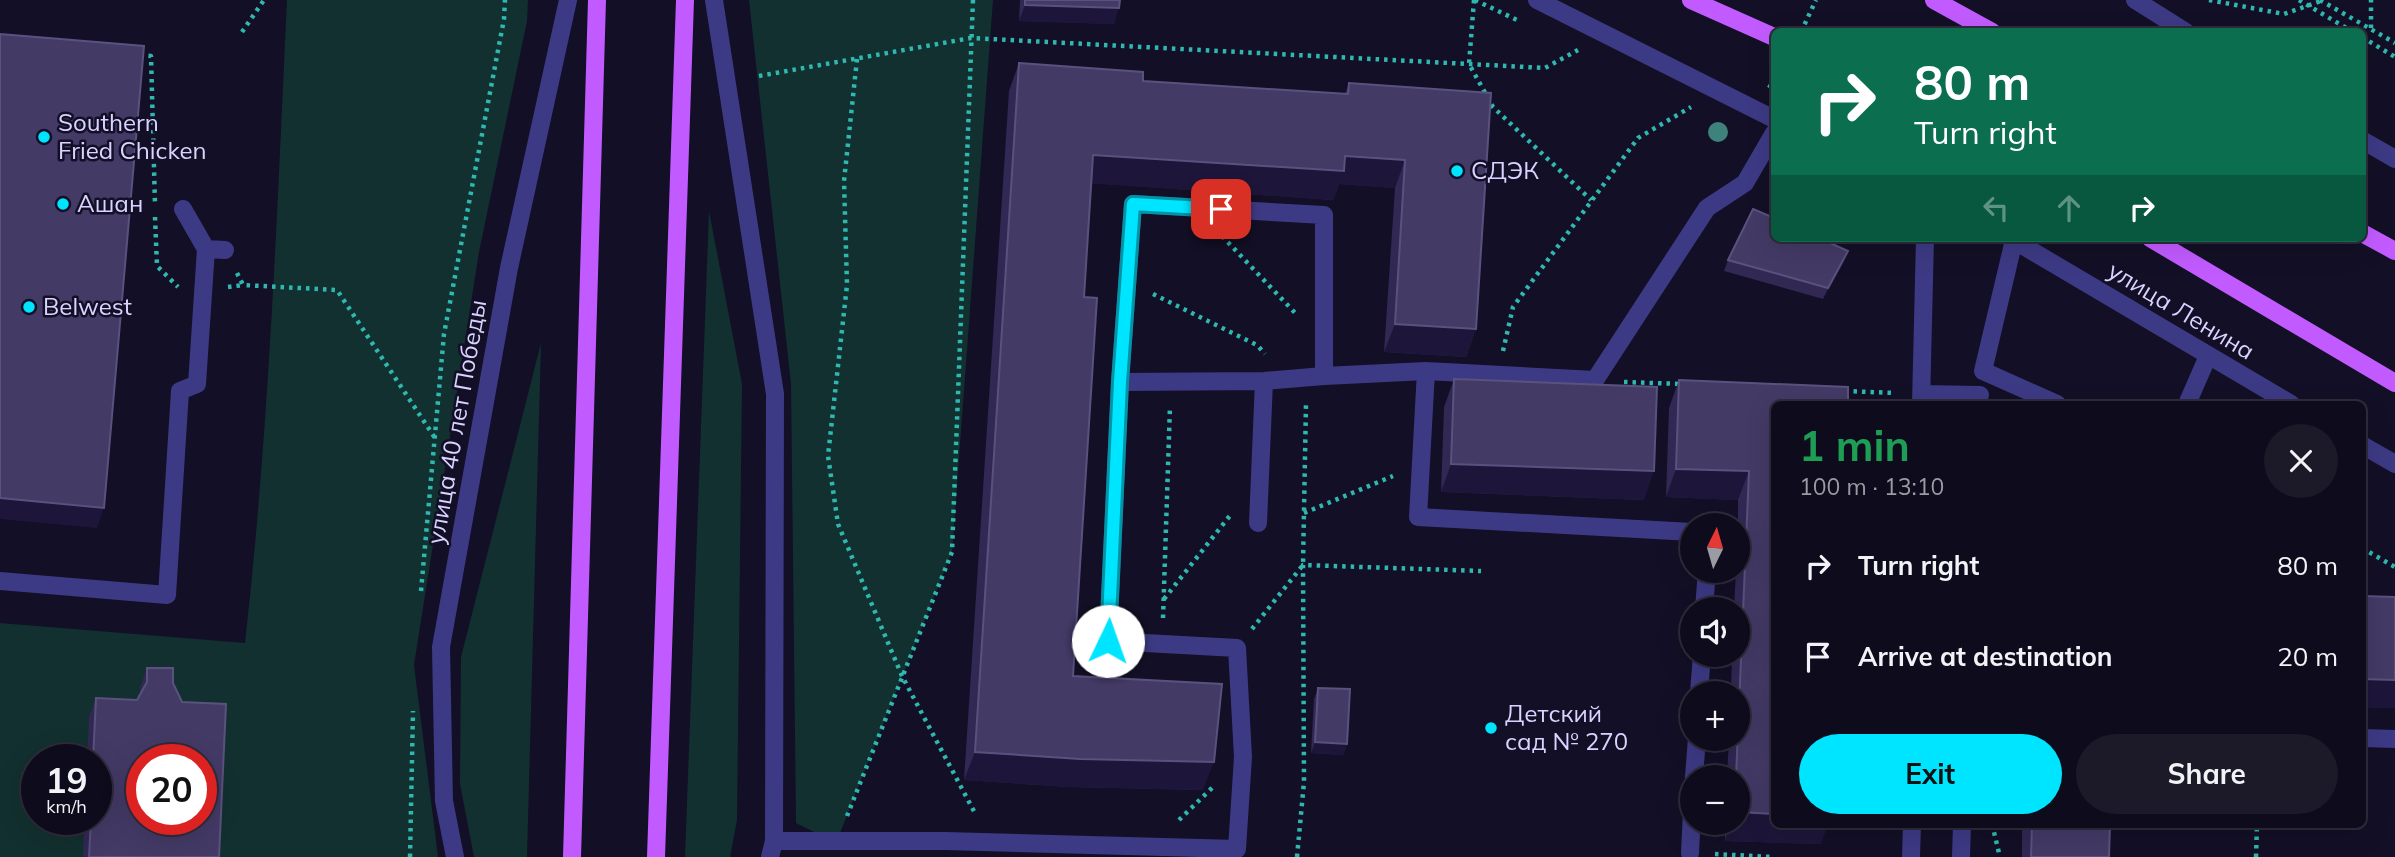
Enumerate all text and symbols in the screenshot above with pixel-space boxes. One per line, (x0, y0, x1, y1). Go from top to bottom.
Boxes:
text: 80 m (1914, 51, 2030, 112)
icon: right (1799, 56, 1890, 147)
place label: Southern Fried Chicken (58, 107, 207, 165)
text: Turn right (1914, 112, 2057, 152)
marker: Southern Fried Chicken (36, 129, 52, 145)
place label: СДЭК (1471, 155, 1539, 185)
marker: СДЭК (1449, 163, 1465, 179)
pin (1191, 179, 1251, 239)
place label: Ашан (77, 188, 143, 218)
icon: left (1977, 189, 2015, 227)
icon: ahead (2050, 189, 2088, 227)
icon: right (2123, 189, 2161, 227)
icon: arrive (1202, 190, 1240, 228)
marker: Ашан (55, 196, 71, 212)
street label: улица Ленина (2103, 255, 2260, 366)
place label: Belwest (43, 291, 132, 321)
street label: улица 40 лет Победы (420, 297, 492, 546)
marker: Belwest (21, 299, 37, 315)
text: 1 min (1799, 419, 1910, 472)
button: close (2264, 424, 2338, 498)
text: 100 m · 13:10 (1799, 472, 1944, 501)
north arrow (1680, 513, 1750, 583)
map controls (1680, 513, 1750, 835)
icon: right (1799, 547, 1837, 585)
text: Turn right (1858, 549, 1979, 582)
text: 80 m (2277, 549, 2338, 582)
button: sound (1680, 597, 1750, 667)
position arrow (1071, 604, 1145, 678)
icon: arrive (1799, 638, 1837, 676)
text: Arrive at destination (1858, 640, 2113, 673)
text: 20 m (2277, 640, 2338, 673)
button: + (1680, 681, 1750, 751)
place label: Детский сад № 270 (1505, 698, 1628, 756)
marker: Детский сад № 270 (1483, 720, 1499, 736)
button: Exit (1799, 734, 2062, 814)
button: Share (2076, 734, 2338, 814)
speed limit sign: 20 (126, 744, 217, 835)
text: 19 (45, 758, 88, 802)
button: − (1680, 765, 1750, 835)
text: km/h (46, 795, 87, 818)

